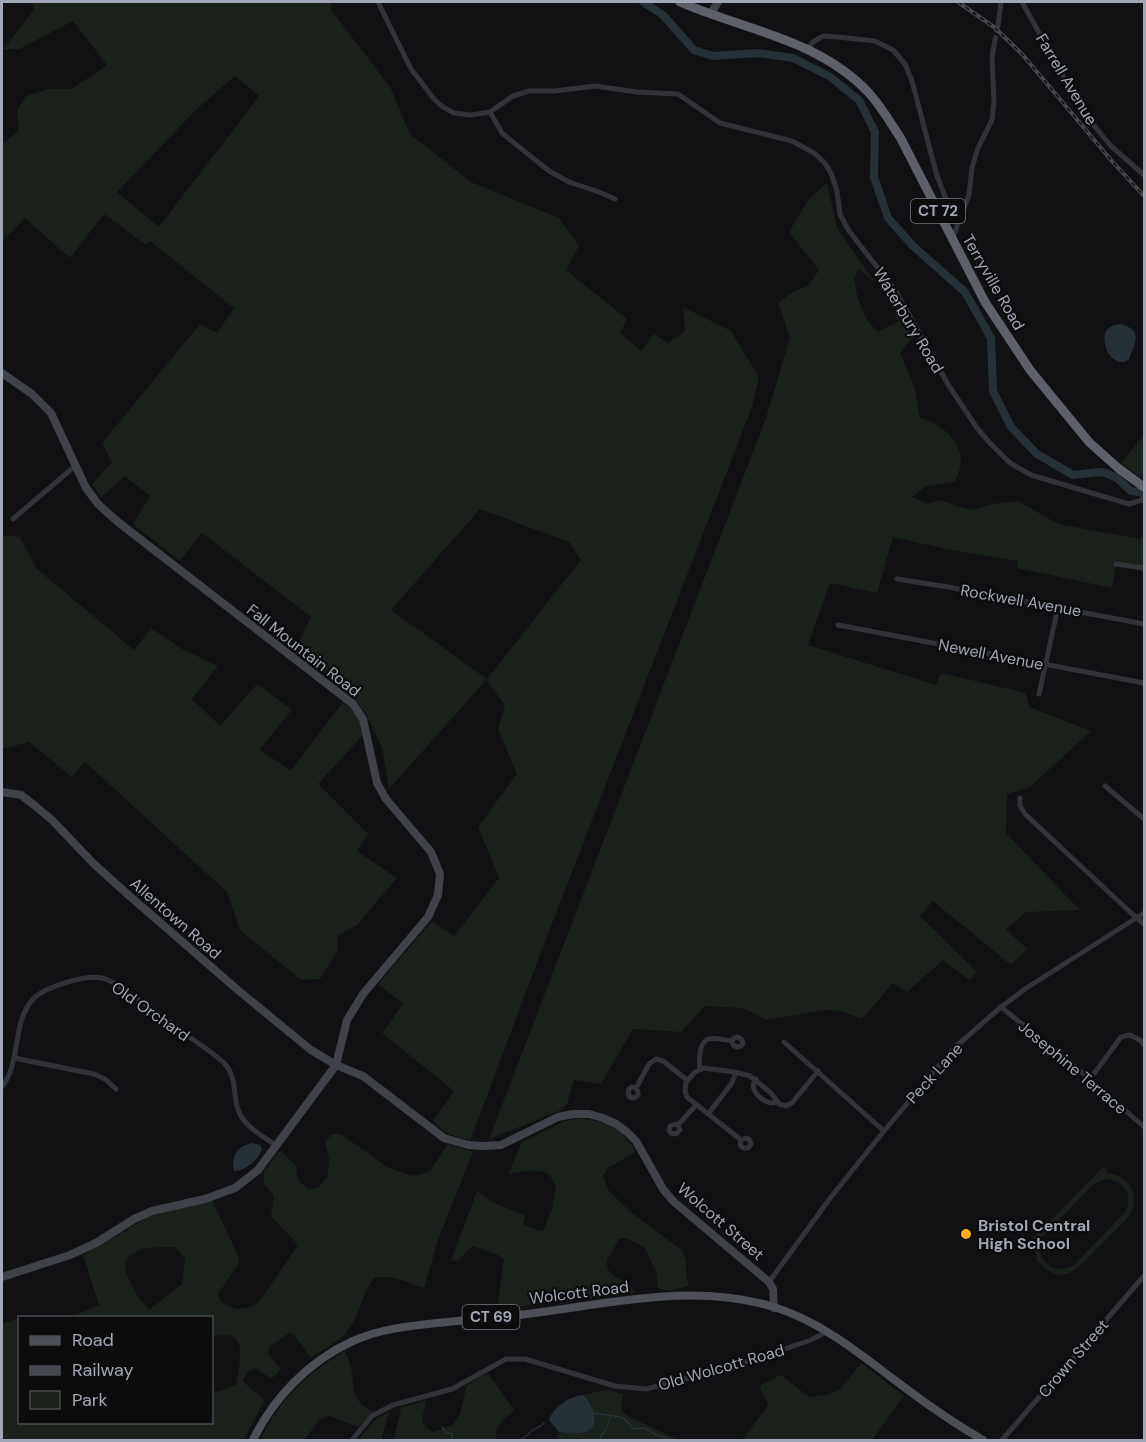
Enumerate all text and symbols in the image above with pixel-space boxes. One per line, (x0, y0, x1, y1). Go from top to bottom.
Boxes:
street label: Farrell Avenue (1031, 30, 1102, 129)
road number: CT 72 (911, 199, 965, 223)
street label: Terryville Road (958, 231, 1030, 334)
street label: Waterbury Road (869, 264, 948, 377)
street label: Rockwell Avenue (959, 580, 1083, 621)
street label: Fall Mountain Road (242, 599, 365, 701)
street label: Newell Avenue (937, 634, 1045, 675)
street label: Allentown Road (126, 873, 226, 964)
street label: Old Orchard (107, 977, 194, 1046)
street label: Josephine Terrace (1014, 1016, 1131, 1119)
street label: Peck Lane (902, 1039, 967, 1108)
street label: Wolcott Street (673, 1178, 768, 1265)
place label: Bristol Central High School (978, 1215, 1090, 1254)
marker: Bristol Central High School (959, 1227, 973, 1241)
street label: Wolcott Road (528, 1276, 630, 1309)
road number: CT 69 (462, 1305, 520, 1329)
street label: Crown Street (1034, 1315, 1113, 1402)
legend (18, 1316, 213, 1424)
text: Road (72, 1328, 114, 1352)
street label: Old Wolcott Road (656, 1339, 787, 1396)
text: Railway (72, 1358, 134, 1382)
text: Park (72, 1388, 108, 1412)

